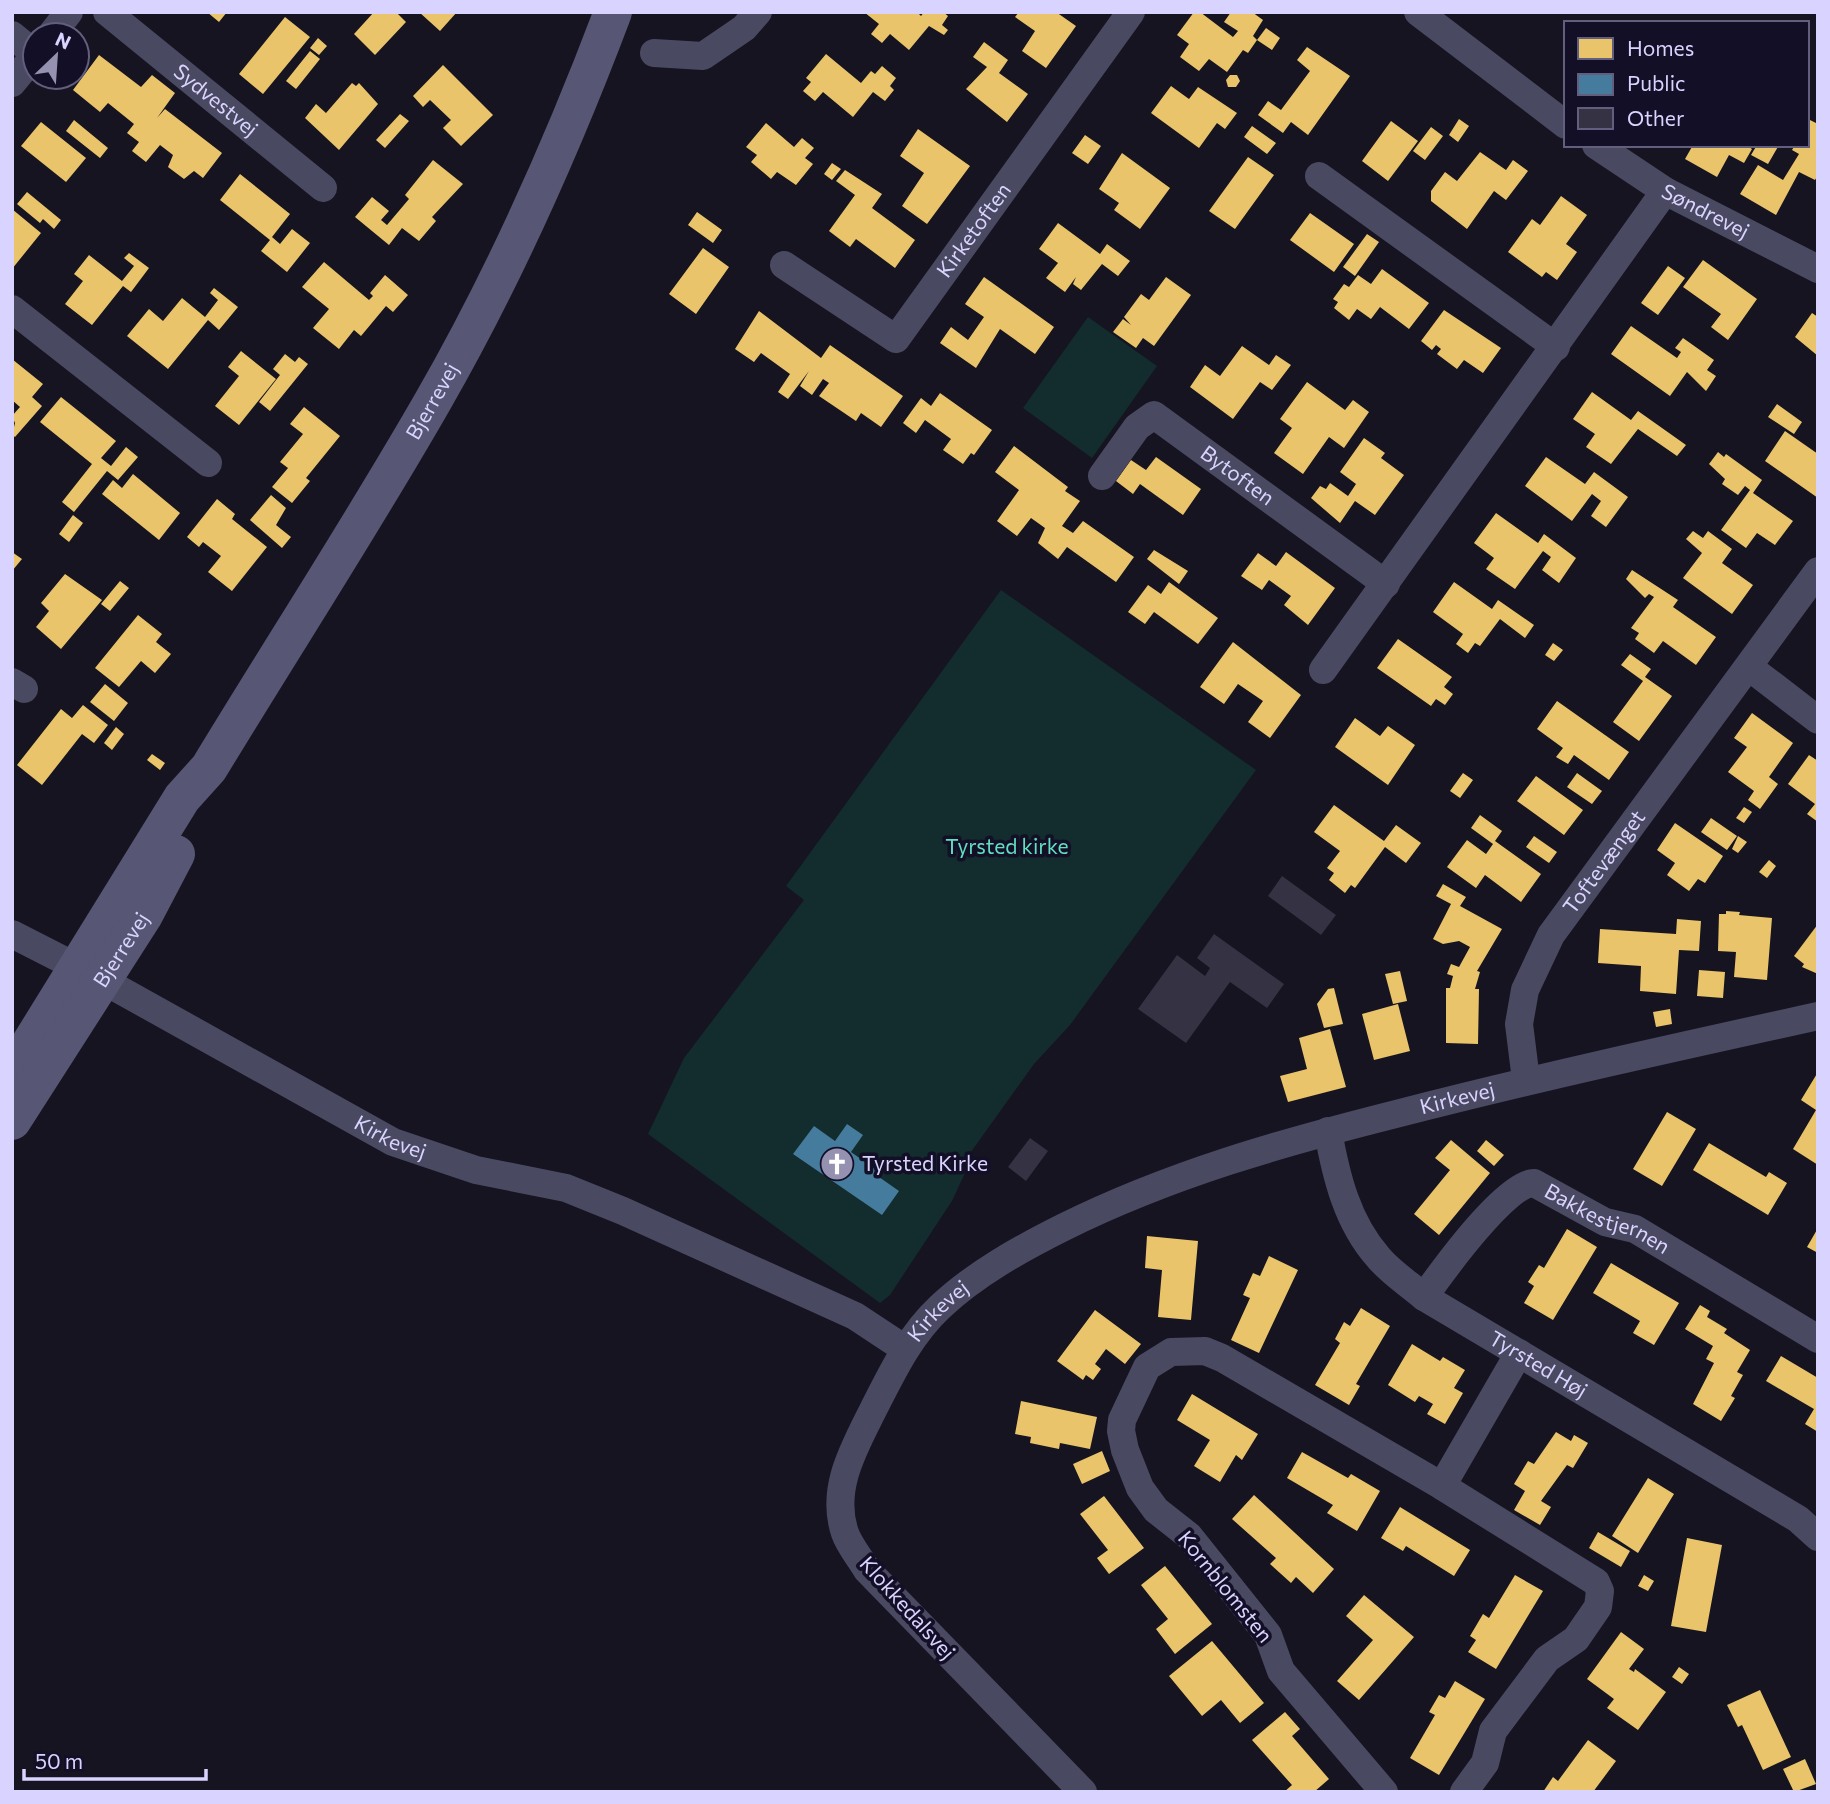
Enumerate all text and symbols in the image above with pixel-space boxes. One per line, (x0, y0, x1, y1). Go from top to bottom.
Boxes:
north arrow (21, 21, 91, 91)
legend (1564, 21, 1809, 147)
text: N (52, 27, 75, 54)
text: Homes (1627, 35, 1694, 60)
street label: Sydvestvej (169, 58, 264, 141)
text: Public (1627, 70, 1685, 95)
text: Other (1627, 105, 1684, 130)
street label: Kirketoften (930, 177, 1015, 282)
street label: Søndrevej (1658, 177, 1754, 243)
street label: Bjerrevej (400, 358, 463, 443)
street label: Bytoften (1196, 439, 1280, 510)
street label: Toftevænget (1557, 805, 1649, 918)
park label: Tyrsted kirke (945, 833, 1069, 858)
street label: Bjerrevej (87, 907, 153, 991)
street label: Kirkevej (1417, 1076, 1497, 1118)
street label: Kirkevej (351, 1109, 430, 1163)
church icon: Tyrsted Kirke (818, 1145, 856, 1183)
place label: Tyrsted Kirke (862, 1150, 988, 1175)
street label: Bakkestjernen (1541, 1177, 1675, 1258)
street label: Kirkevej (901, 1274, 973, 1346)
street label: Tyrsted Høj (1485, 1325, 1592, 1402)
street label: Kornblomsten (1174, 1525, 1279, 1647)
street label: Klokkedalsvej (855, 1550, 961, 1664)
scale bar (24, 1738, 206, 1782)
text: 50 m (35, 1748, 83, 1773)

